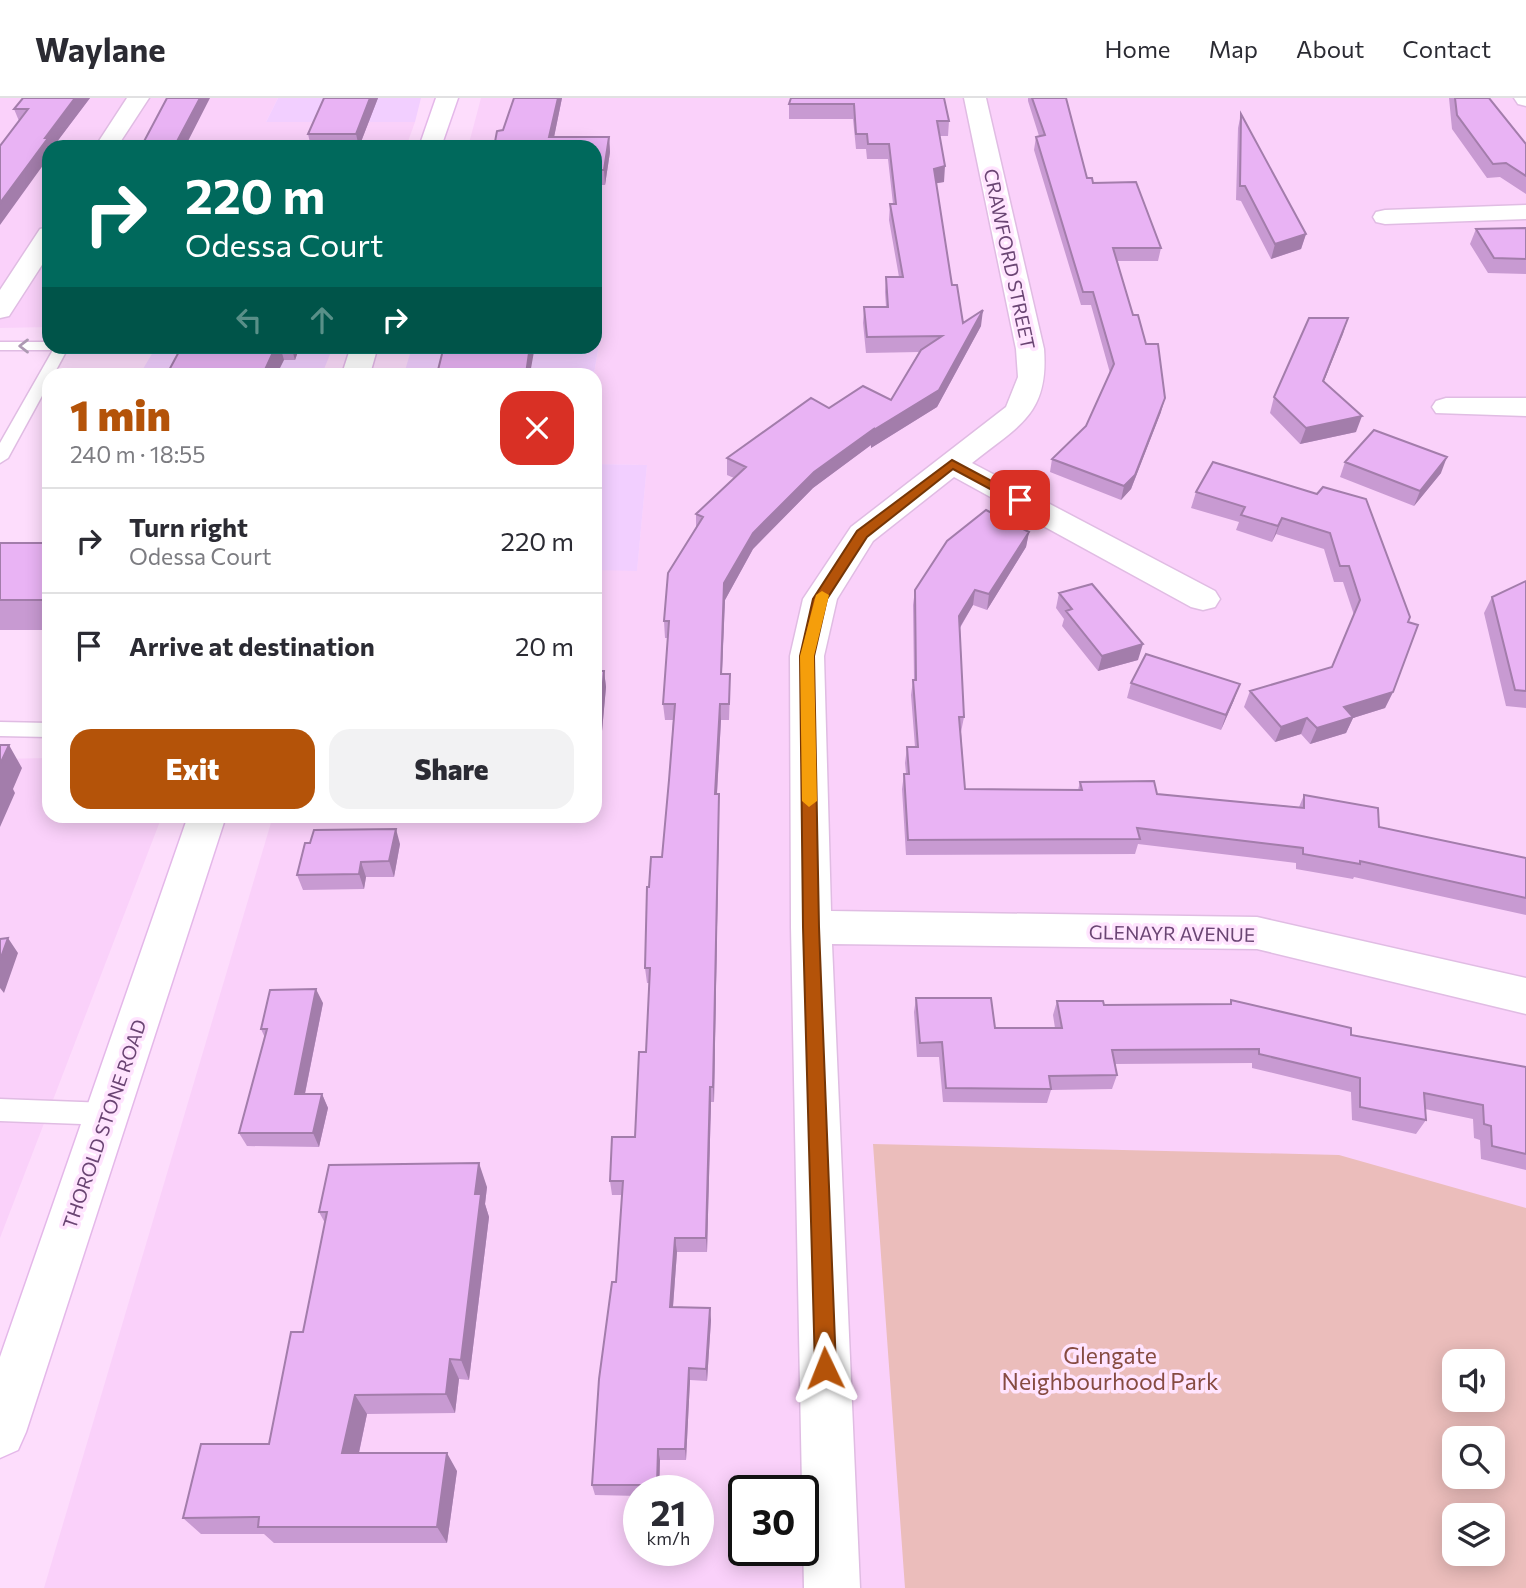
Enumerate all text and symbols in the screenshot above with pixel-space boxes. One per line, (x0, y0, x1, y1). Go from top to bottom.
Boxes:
text: Waylane (35, 28, 166, 69)
text: Home (1105, 34, 1171, 63)
text: Map (1209, 34, 1258, 63)
text: About (1296, 34, 1364, 63)
text: Contact (1402, 34, 1491, 63)
text: 220 m (185, 164, 325, 224)
street label: CRAWFORD STREET (980, 167, 1040, 351)
icon: right (70, 168, 161, 259)
text: Odessa Court (185, 224, 383, 264)
icon: left (230, 301, 268, 339)
icon: ahead (303, 301, 341, 339)
icon: right (376, 301, 414, 339)
one-way arrow (19, 338, 29, 354)
text: 1 min (70, 388, 171, 440)
button: close (500, 391, 574, 465)
text: 240 m · 18:55 (70, 440, 206, 468)
pin (990, 470, 1050, 530)
icon: arrive (1001, 481, 1039, 519)
text: Turn right (129, 511, 248, 542)
icon: right (70, 522, 108, 560)
text: 220 m (501, 525, 574, 556)
text: Odessa Court (129, 542, 272, 570)
icon: arrive (70, 627, 108, 665)
text: Arrive at destination (129, 630, 375, 661)
text: 20 m (515, 630, 574, 661)
button: Exit (70, 729, 315, 809)
button: Share (329, 729, 574, 809)
street label: GLENAYR AVENUE (1089, 920, 1255, 946)
street label: THOROLD STONE ROAD (57, 1016, 151, 1232)
position arrow (788, 1331, 862, 1405)
park label: Glengate Neighbourhood Park (1002, 1341, 1219, 1395)
map controls (1442, 1349, 1505, 1566)
button: sound (1442, 1349, 1505, 1412)
button: search (1442, 1426, 1505, 1489)
speed limit sign: 30 (728, 1475, 819, 1566)
text: 21 (651, 1490, 686, 1533)
button: layers (1442, 1503, 1505, 1566)
text: km/h (647, 1527, 690, 1549)

